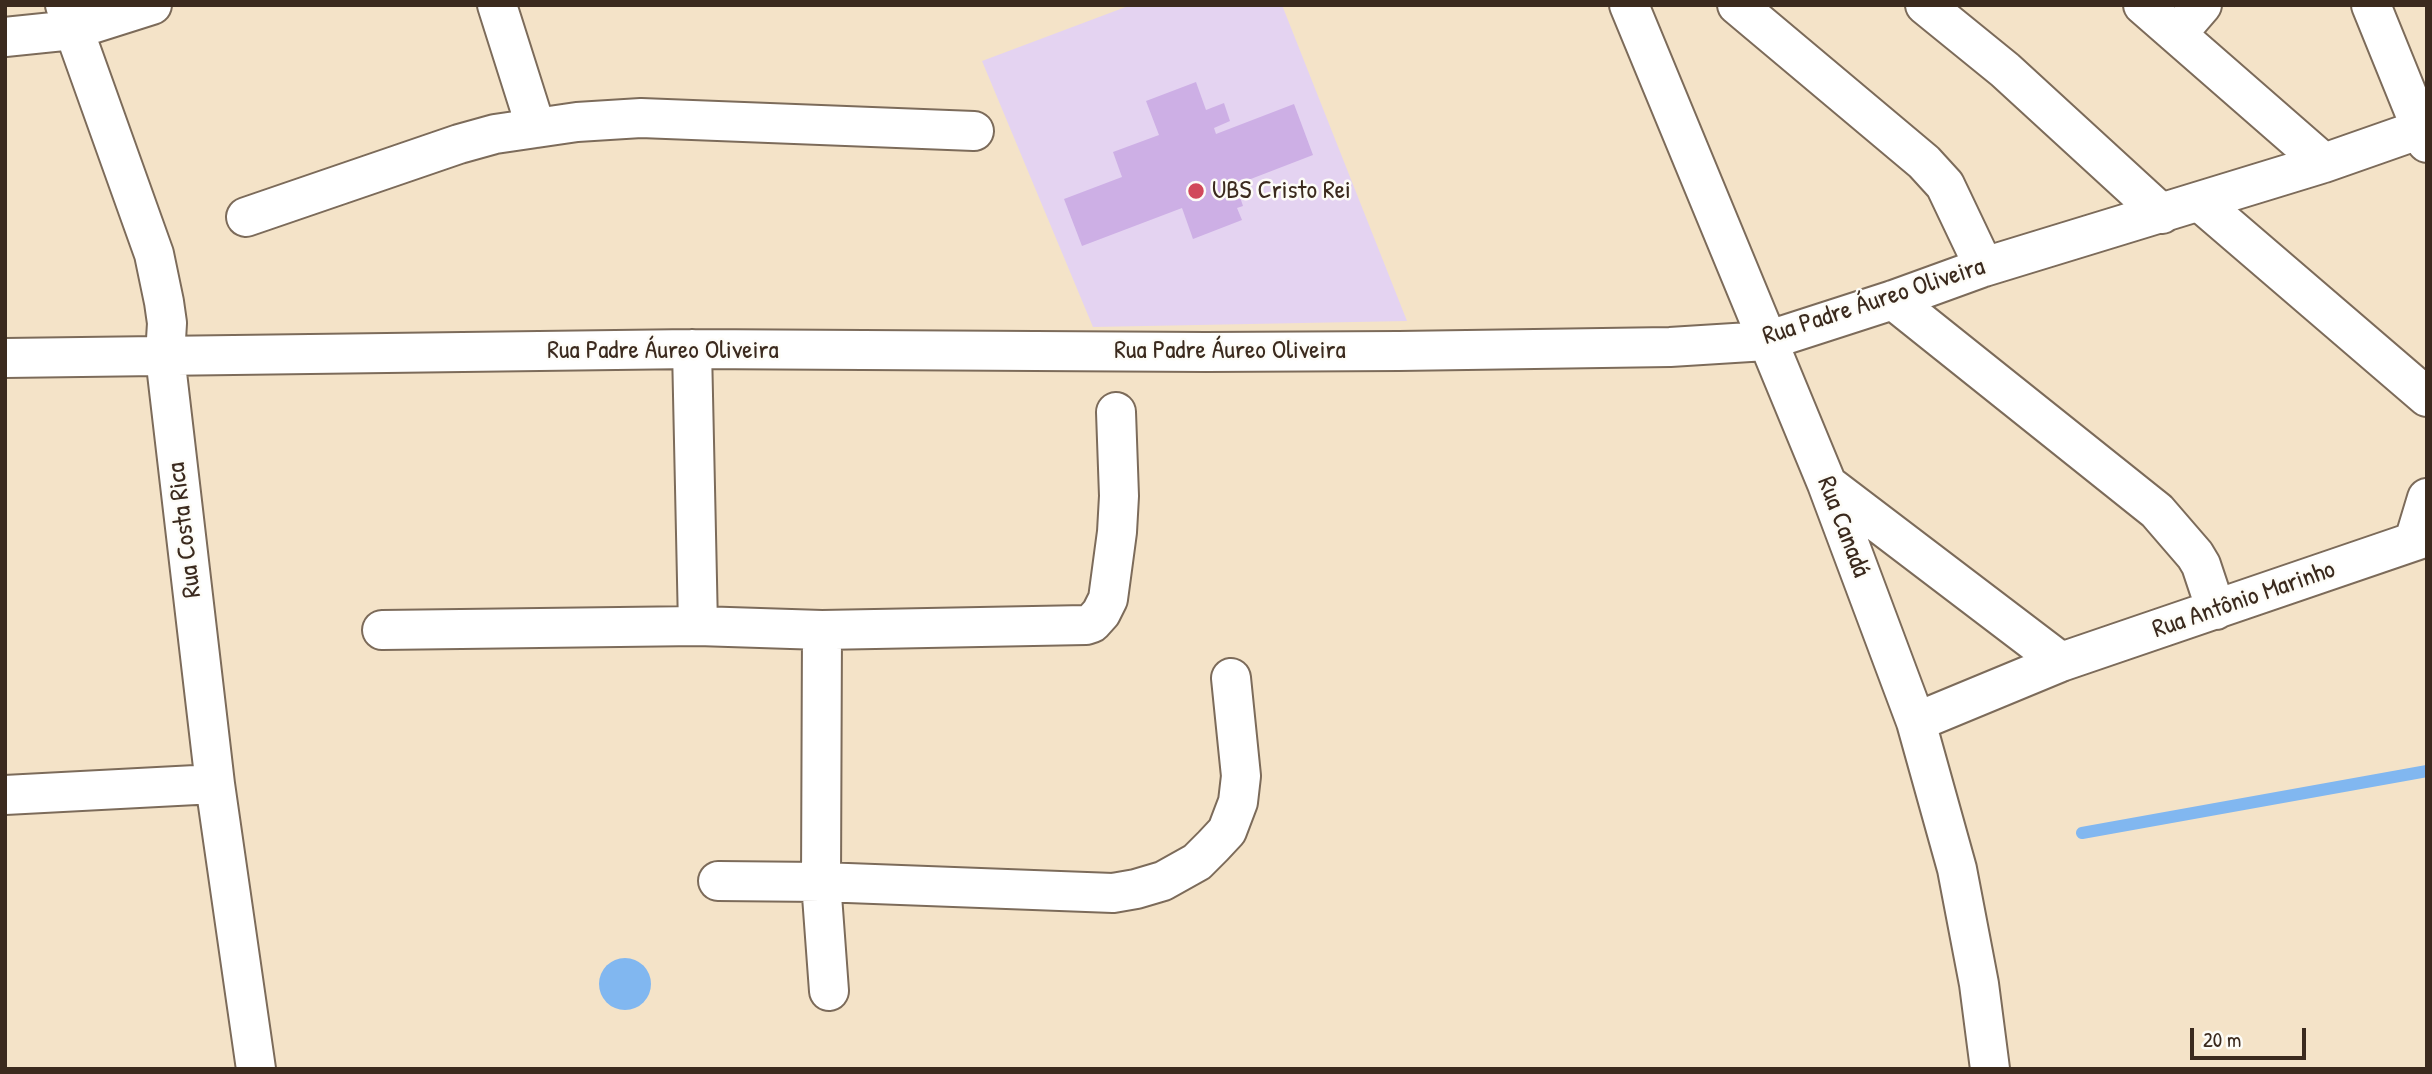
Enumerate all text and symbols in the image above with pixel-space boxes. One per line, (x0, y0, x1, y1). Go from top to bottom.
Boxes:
place label: UBS Cristo Rei (1212, 175, 1351, 207)
marker: UBS Cristo Rei (1186, 181, 1206, 201)
street label: Rua Padre Áureo Oliveira (1759, 251, 1989, 353)
street label: Rua Padre Áureo Oliveira (547, 335, 779, 367)
street label: Rua Padre Áureo Oliveira (1114, 335, 1346, 367)
street label: Rua Costa Rica (161, 461, 209, 599)
street label: Rua Canadá (1810, 472, 1876, 582)
street label: Rua Antônio Marinho (2149, 554, 2339, 646)
scale bar (2194, 1014, 2310, 1058)
text: 20 m (2203, 1025, 2241, 1054)

